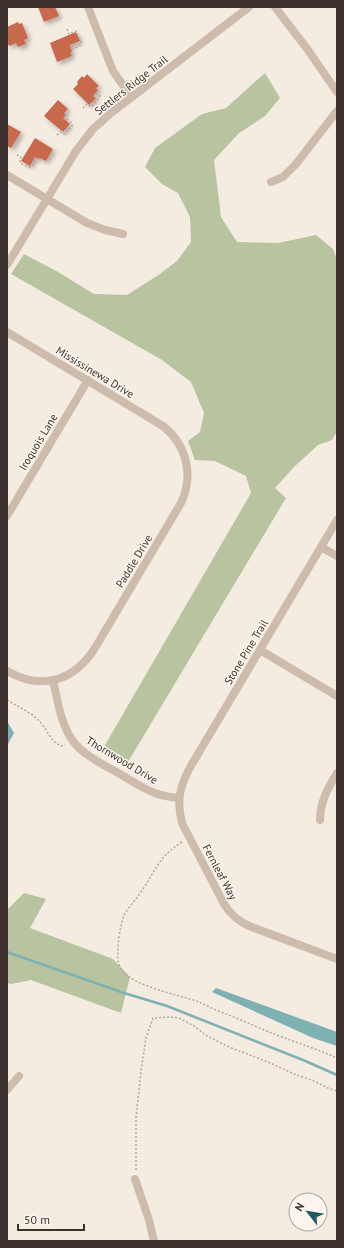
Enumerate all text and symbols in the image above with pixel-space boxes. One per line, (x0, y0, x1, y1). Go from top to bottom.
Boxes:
street label: Settlers Ridge Trail (92, 52, 171, 118)
street label: Mississinewa Drive (53, 343, 137, 401)
street label: Iroquois Lane (16, 411, 61, 473)
street label: Paddle Drive (113, 532, 156, 590)
street label: Stone Pine Trail (221, 616, 271, 687)
street label: Thornwood Drive (84, 733, 161, 787)
street label: Fernleaf Way (200, 842, 241, 903)
north arrow (288, 1192, 328, 1232)
text: N (292, 1200, 307, 1214)
scale bar (18, 1206, 84, 1232)
text: 50 m (24, 1212, 50, 1227)

